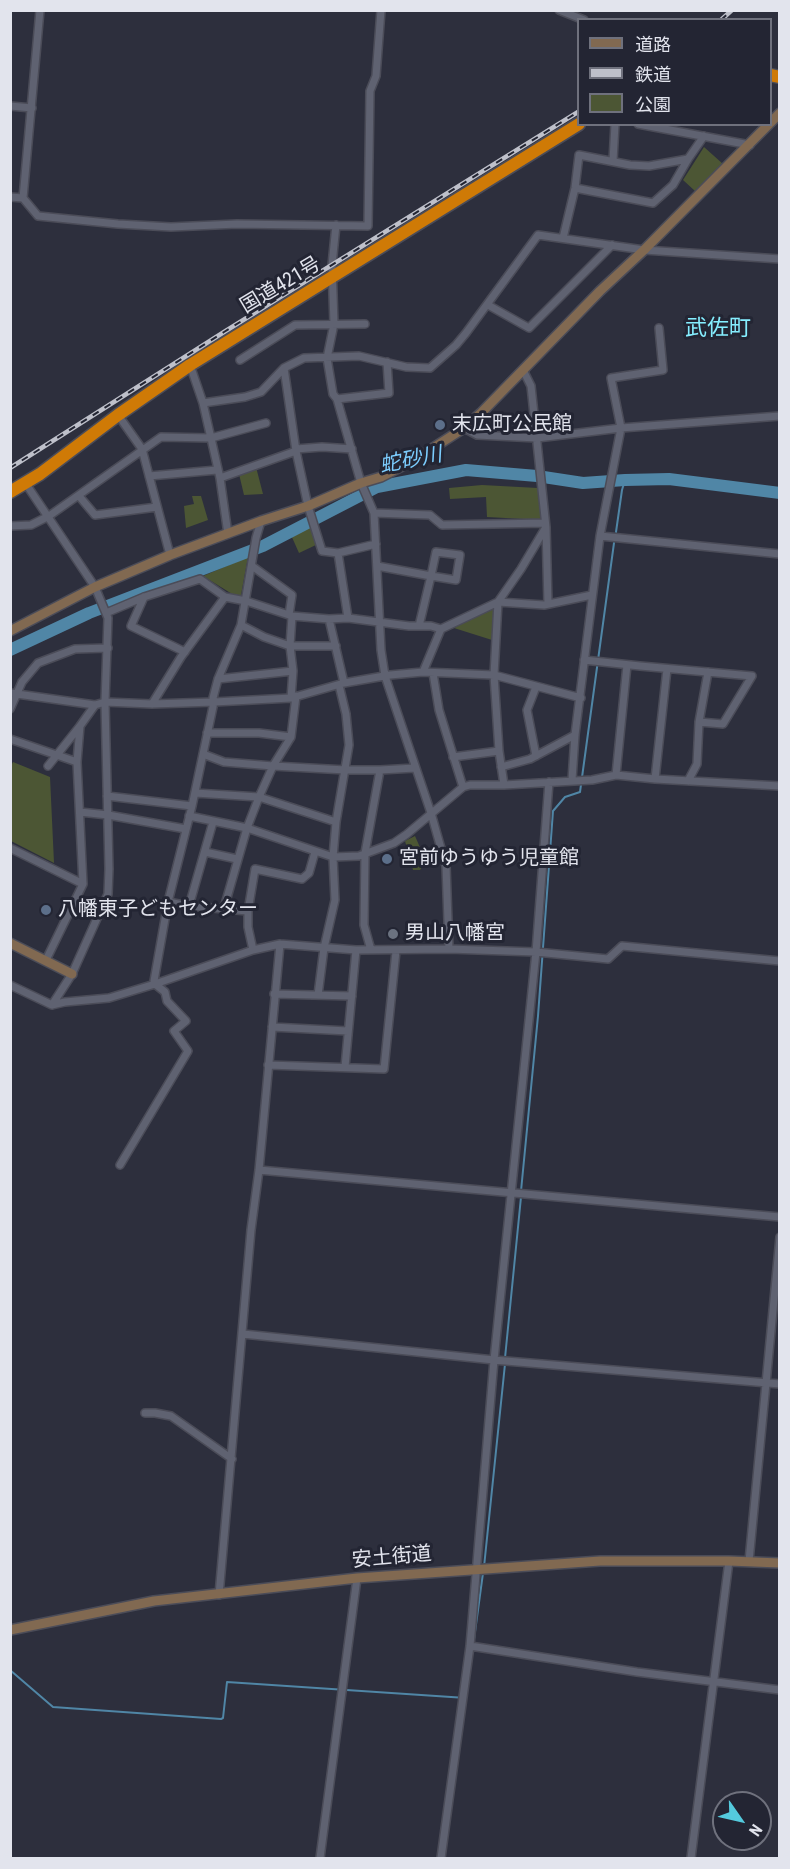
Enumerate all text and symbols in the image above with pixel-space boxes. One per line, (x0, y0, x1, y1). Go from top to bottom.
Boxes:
legend (577, 18, 772, 126)
text: 道路 (635, 34, 671, 55)
text: 鉄道 (635, 64, 671, 85)
text: 公園 (635, 94, 671, 115)
street label: 国道421号 (236, 253, 326, 319)
district label: 武佐町 (685, 316, 751, 342)
place label: 末広町公民館 (452, 413, 572, 437)
marker: 末広町公民館 (433, 418, 447, 432)
water label: 蛇砂川 (378, 443, 444, 479)
place label: 宮前ゆうゆう児童館 (399, 847, 579, 871)
marker: 宮前ゆうゆう児童館 (380, 852, 394, 866)
place label: 八幡東子どもセンター (58, 898, 258, 922)
marker: 八幡東子どもセンター (39, 903, 53, 917)
place label: 男山八幡宮 (405, 922, 505, 946)
marker: 男山八幡宮 (386, 927, 400, 941)
street label: 安土街道 (351, 1543, 433, 1573)
north arrow (712, 1791, 772, 1851)
text: N (745, 1821, 766, 1840)

